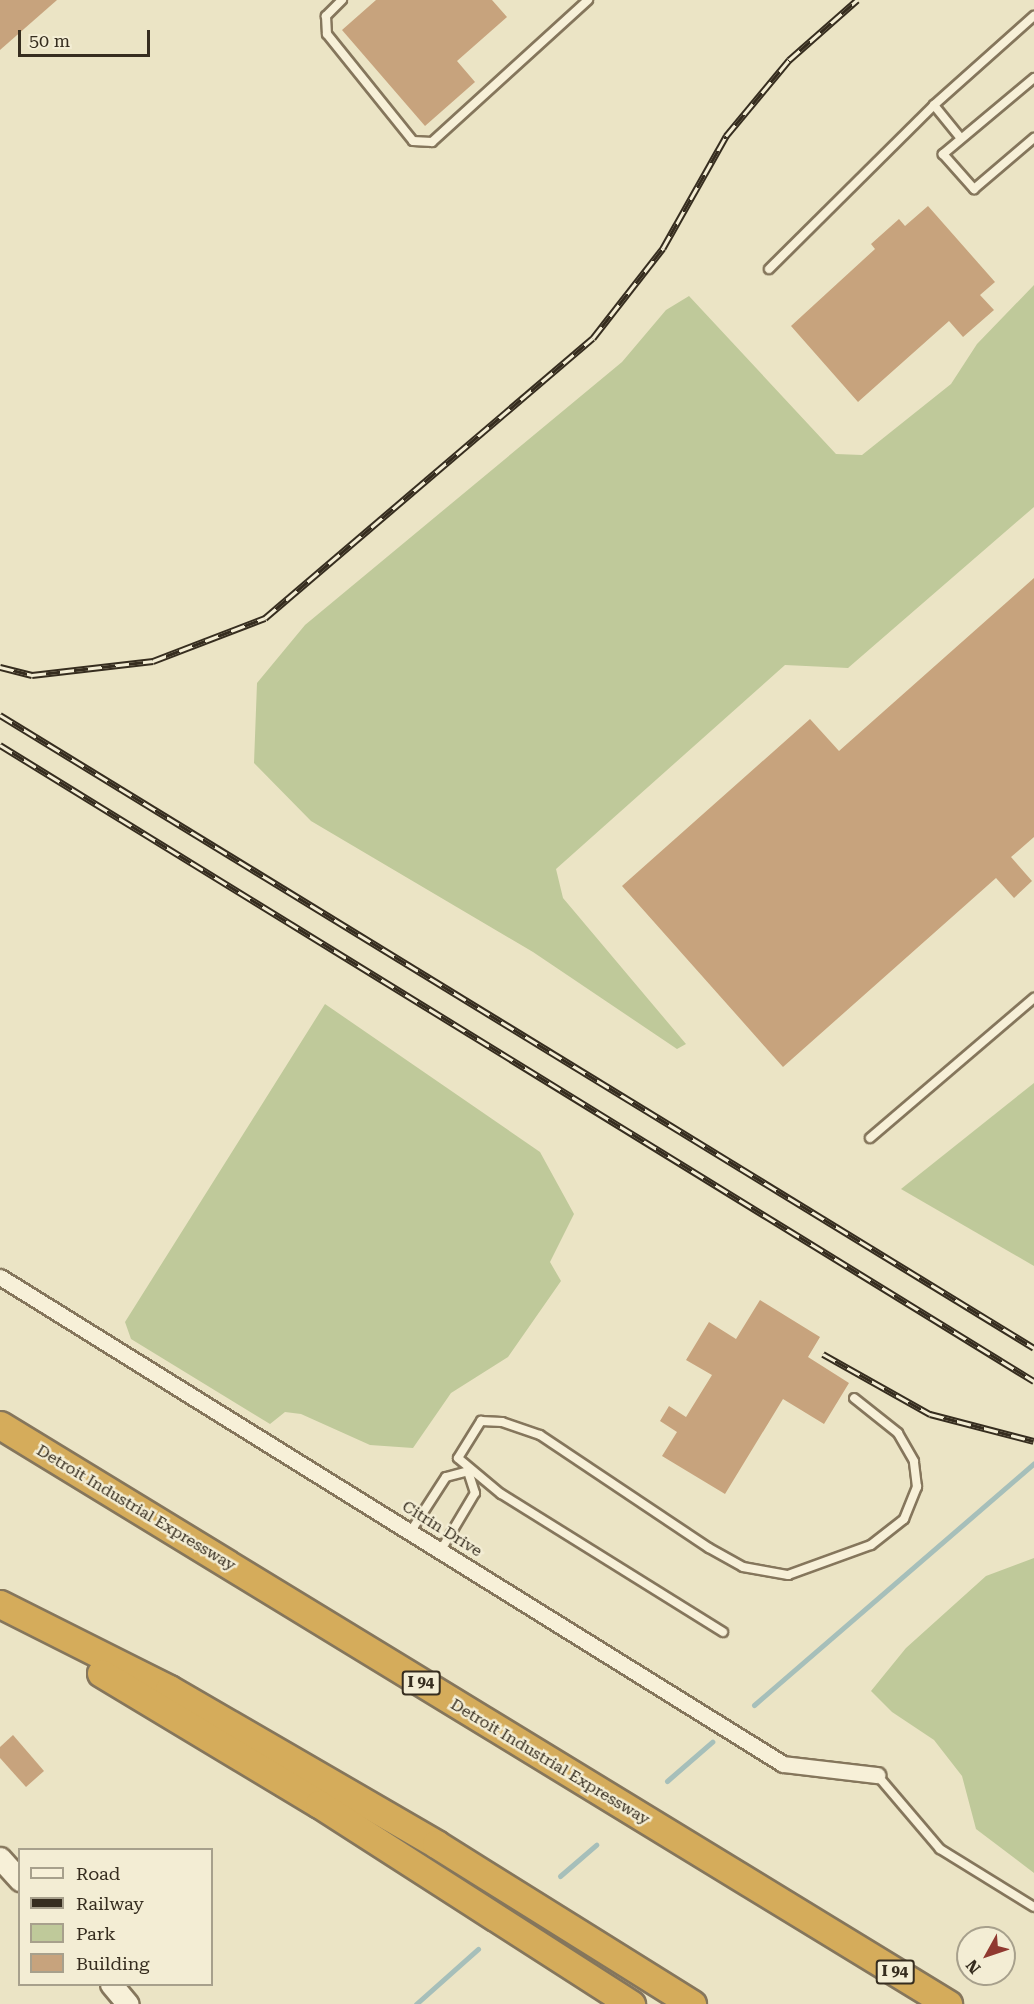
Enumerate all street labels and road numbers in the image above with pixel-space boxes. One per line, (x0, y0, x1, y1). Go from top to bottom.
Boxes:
street label: Detroit Industrial Expressway (33, 1441, 239, 1575)
street label: Citrin Drive (399, 1497, 485, 1561)
road number: I 94 (402, 1671, 440, 1695)
street label: Detroit Industrial Expressway (447, 1695, 653, 1829)
road number: I 94 (876, 1960, 914, 1984)

